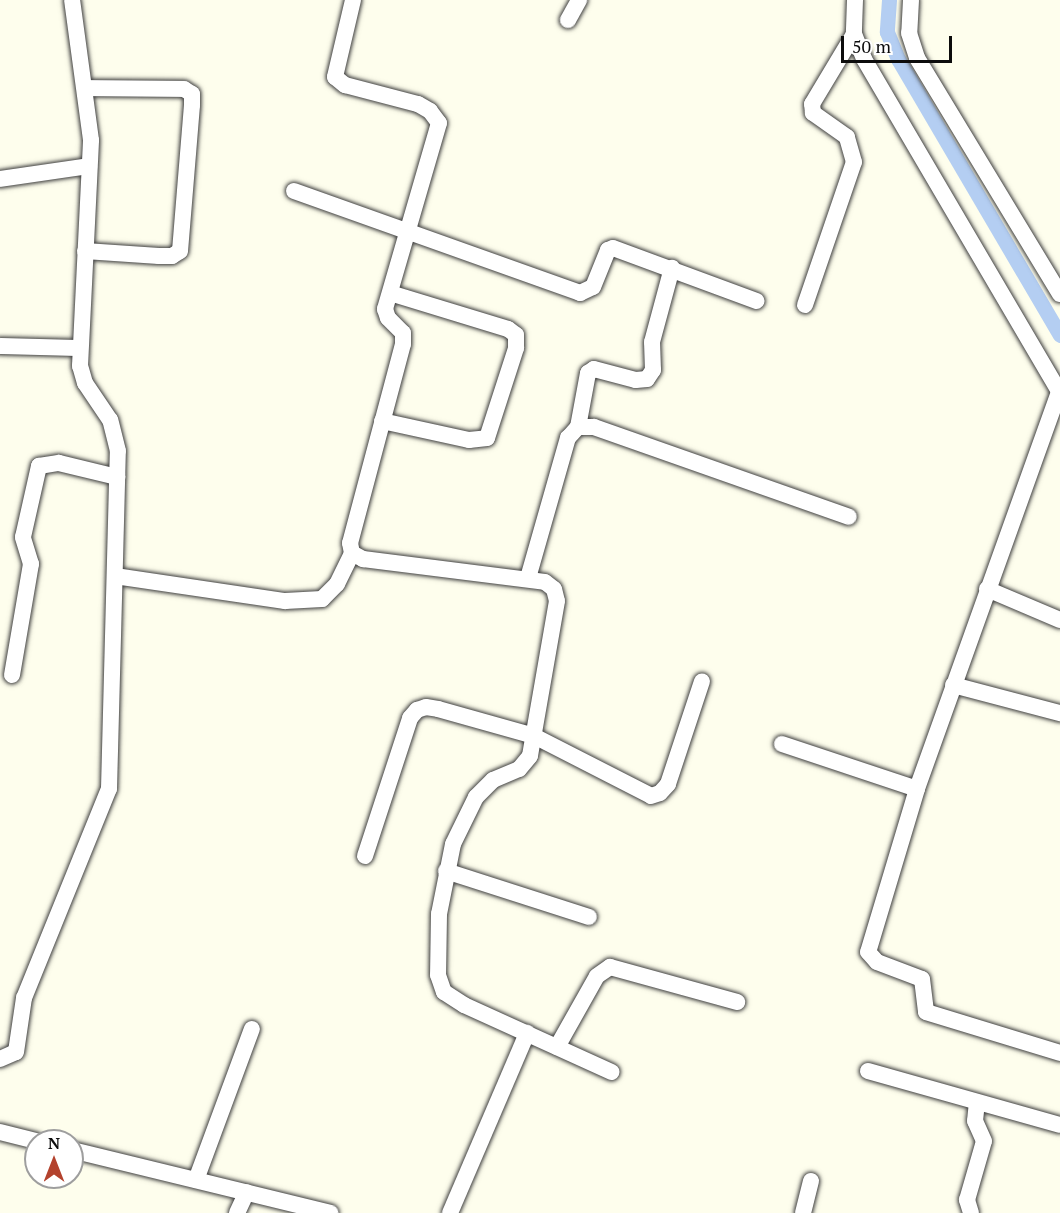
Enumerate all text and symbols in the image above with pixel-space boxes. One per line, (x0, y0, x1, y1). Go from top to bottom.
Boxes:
scale bar (844, 24, 955, 62)
text: 50 m (852, 34, 891, 58)
north arrow (24, 1129, 84, 1189)
text: N (48, 1132, 60, 1154)

